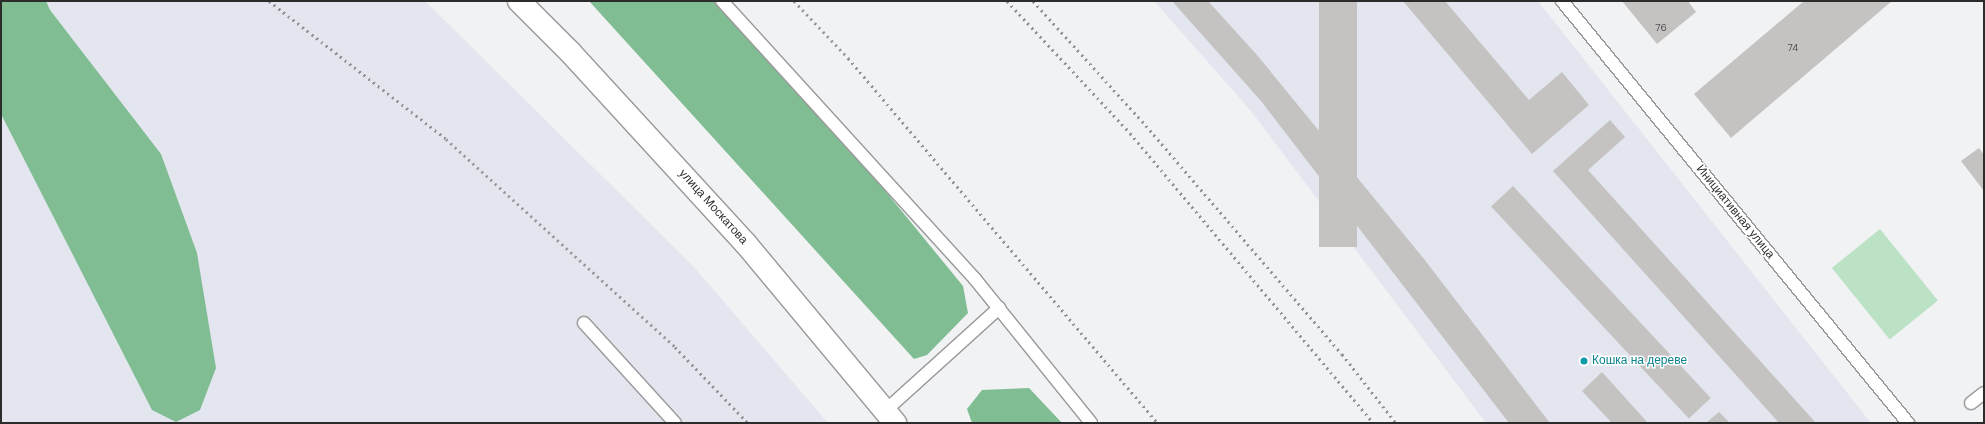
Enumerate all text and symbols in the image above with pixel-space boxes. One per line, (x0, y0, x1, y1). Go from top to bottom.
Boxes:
house number: 76 (1655, 22, 1667, 34)
house number: 74 (1788, 42, 1798, 54)
street label: Инициативная улица (1693, 162, 1777, 262)
street label: улица Москатова (676, 167, 750, 247)
place label: Кошка на дереве (1592, 354, 1687, 368)
marker: Кошка на дереве (1579, 356, 1589, 366)

